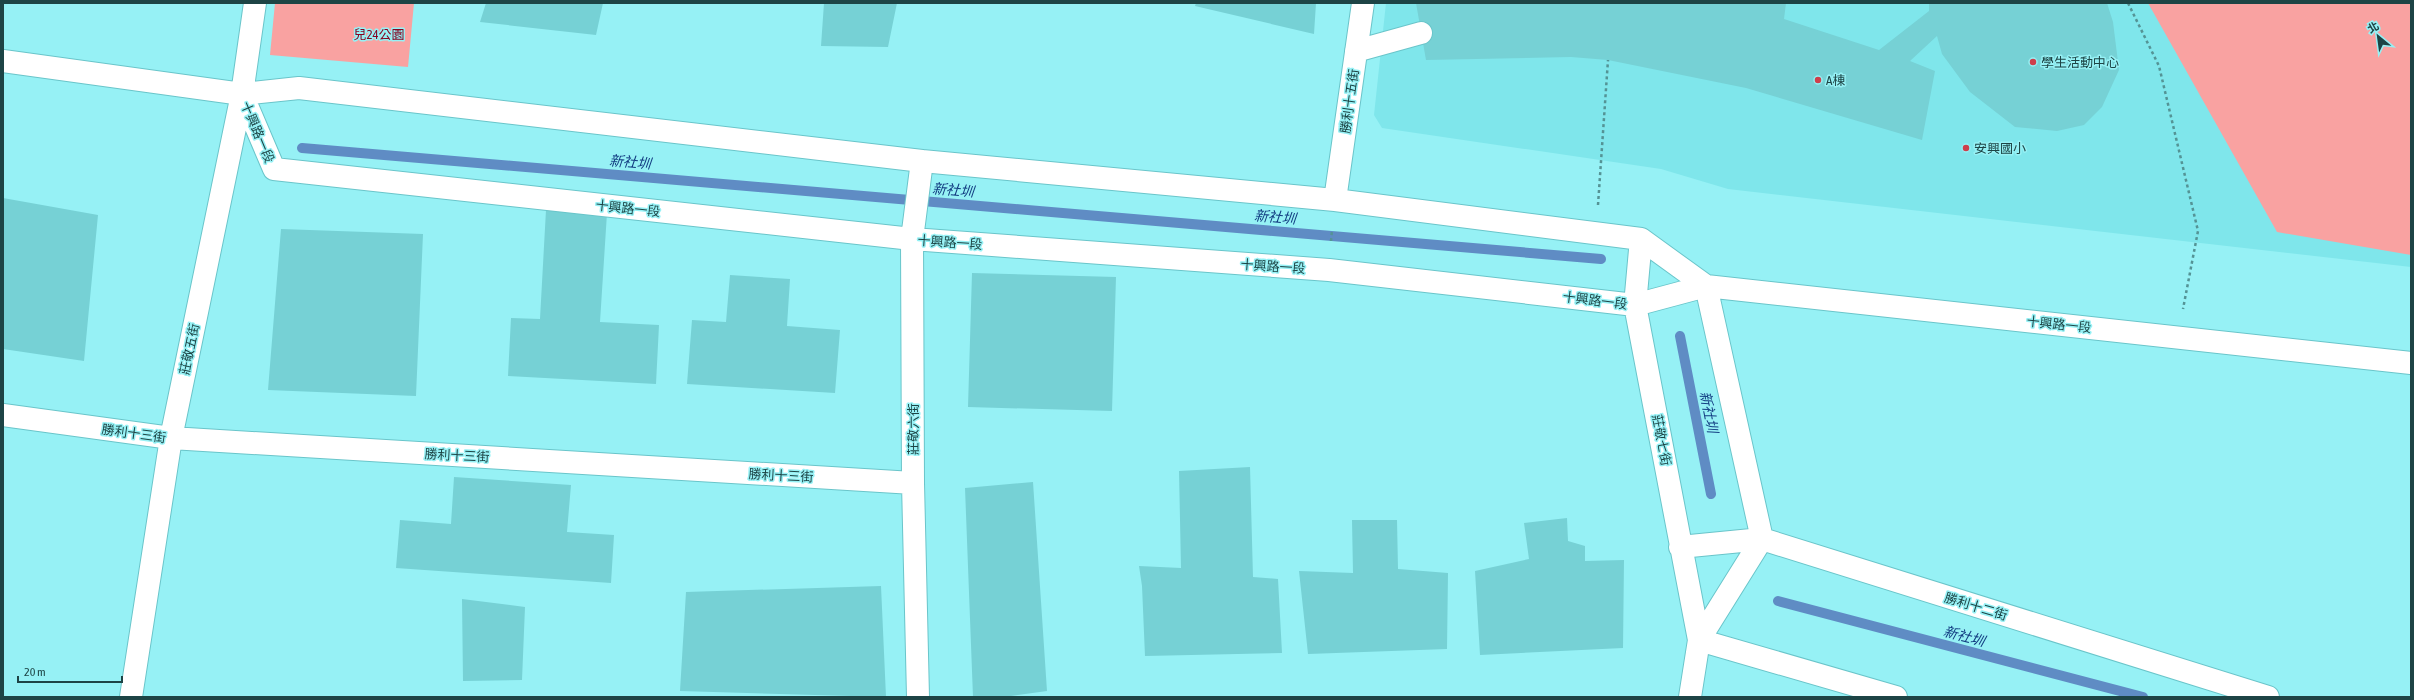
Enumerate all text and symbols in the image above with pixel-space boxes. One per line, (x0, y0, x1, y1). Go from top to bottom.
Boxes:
north arrow (2358, 16, 2398, 56)
text: 北 (2365, 19, 2381, 35)
park label: 兒24公園 (353, 27, 405, 42)
place label: 學生活動中心 (2041, 55, 2119, 70)
marker: 學生活動中心 (2028, 57, 2038, 67)
street label: 勝利十五街 (1338, 68, 1361, 134)
place label: A棟 (1826, 73, 1845, 88)
marker: A棟 (1813, 75, 1823, 85)
street label: 十興路一段 (238, 99, 277, 165)
place label: 安興國小 (1974, 141, 2026, 156)
marker: 安興國小 (1961, 143, 1971, 153)
water label: 新社圳 (608, 152, 654, 172)
water label: 新社圳 (931, 180, 977, 200)
street label: 十興路一段 (595, 198, 661, 219)
water label: 新社圳 (1253, 207, 1299, 227)
street label: 十興路一段 (917, 233, 983, 252)
street label: 十興路一段 (1240, 257, 1306, 276)
street label: 十興路一段 (1562, 289, 1628, 312)
street label: 十興路一段 (2026, 314, 2092, 335)
street label: 莊敬五街 (177, 322, 202, 376)
water label: 新社圳 (1697, 390, 1721, 436)
street label: 莊敬六街 (906, 403, 921, 455)
street label: 莊敬七街 (1649, 413, 1674, 467)
street label: 勝利十三街 (101, 422, 167, 445)
street label: 勝利十三街 (424, 446, 490, 465)
street label: 勝利十三街 (748, 466, 814, 485)
street label: 勝利十二街 (1943, 590, 2009, 623)
water label: 新社圳 (1942, 623, 1988, 650)
scale bar (18, 658, 122, 684)
text: 20 m (24, 665, 46, 679)

